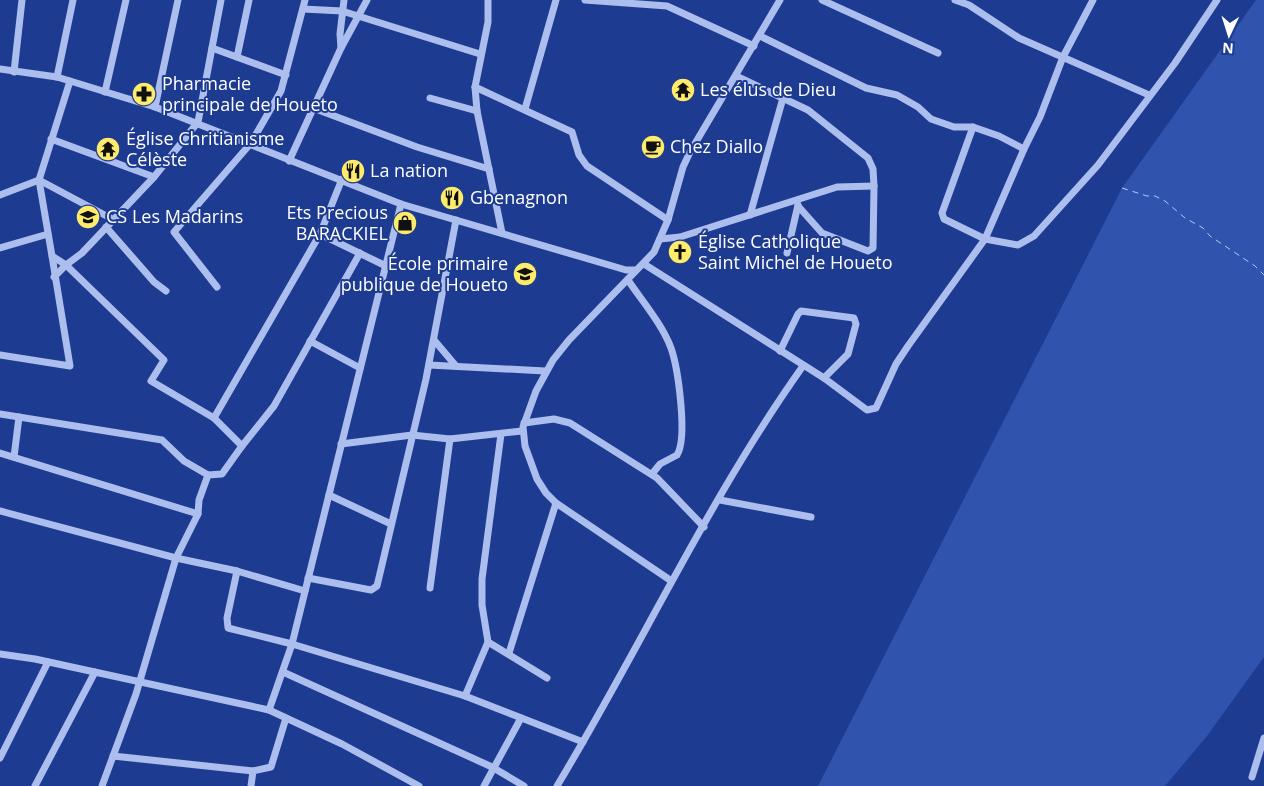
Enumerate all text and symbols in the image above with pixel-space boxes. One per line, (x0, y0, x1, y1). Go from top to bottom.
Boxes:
north arrow (1204, 10, 1254, 60)
text: N (1222, 39, 1234, 58)
place label: Pharmacie principale de Houeto (162, 71, 338, 116)
temple icon: Les élus de Dieu (670, 77, 696, 103)
place label: Les élus de Dieu (700, 77, 836, 101)
pharmacy icon: Pharmacie principale de Houeto (131, 81, 157, 107)
place label: Église Chritianisme Célèste (126, 126, 284, 171)
cafe icon: Chez Diallo (640, 134, 666, 160)
place label: Chez Diallo (670, 134, 763, 158)
temple icon: Église Chritianisme Célèste (95, 136, 121, 162)
restaurant icon: La nation (340, 158, 366, 184)
place label: La nation (370, 158, 448, 182)
restaurant icon: Gbenagnon (439, 185, 465, 211)
place label: Gbenagnon (470, 185, 568, 209)
place label: Ets Precious BARACKIEL (286, 200, 388, 245)
school or university icon: CS Les Madarins (75, 204, 101, 230)
place label: CS Les Madarins (106, 204, 243, 228)
shop icon: Ets Precious BARACKIEL (392, 210, 418, 236)
place label: Église Catholique Saint Michel de Houeto (698, 229, 893, 274)
church icon: Église Catholique Saint Michel de Houeto (667, 239, 693, 265)
place label: École primaire publique de Houeto (341, 251, 508, 296)
school or university icon: École primaire publique de Houeto (512, 261, 538, 287)

